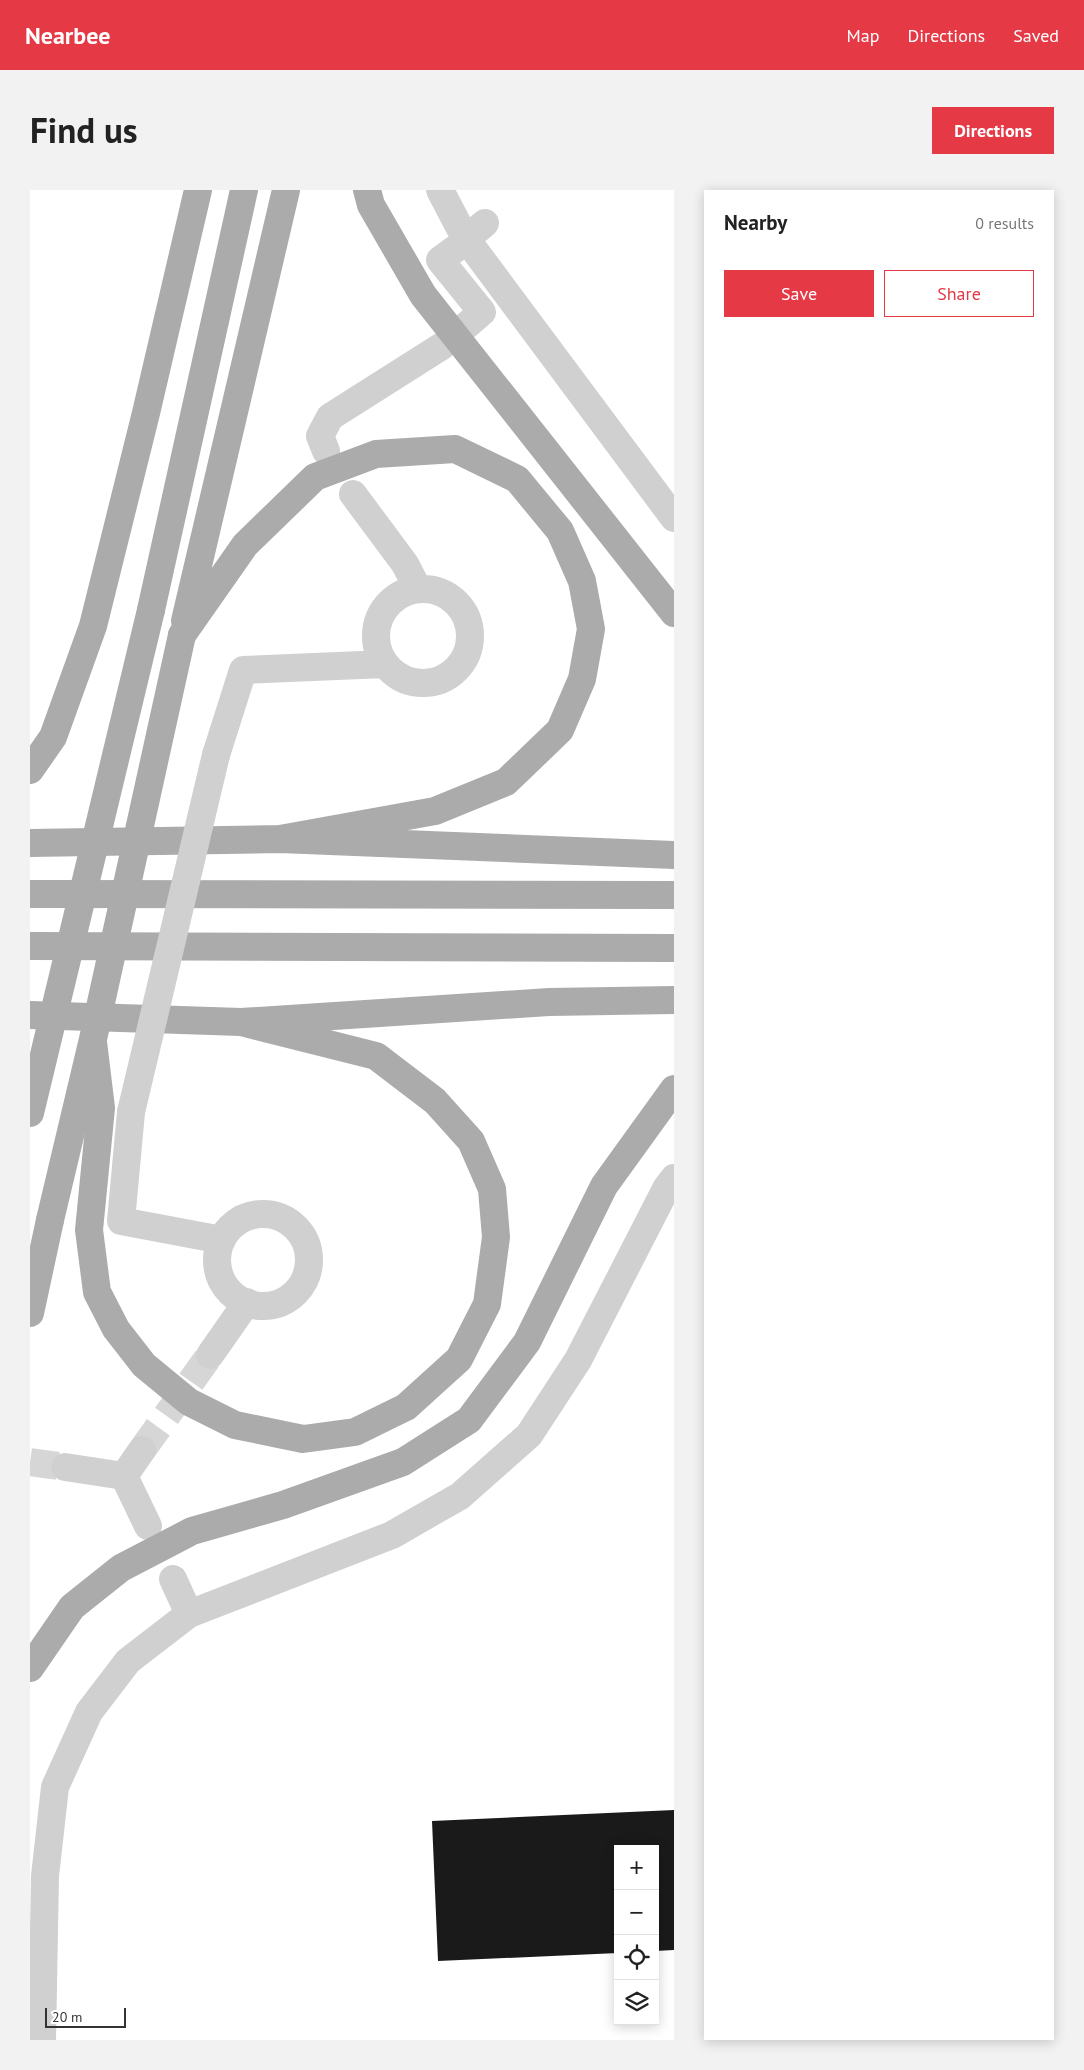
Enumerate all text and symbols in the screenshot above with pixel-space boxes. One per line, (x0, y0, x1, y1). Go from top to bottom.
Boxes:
text: Nearbee (25, 20, 110, 51)
text: Map (847, 24, 879, 47)
text: Directions (907, 24, 985, 47)
text: Saved (1013, 24, 1059, 47)
text: Find us (30, 107, 138, 153)
button: Directions (932, 107, 1054, 154)
text: Nearby (724, 209, 787, 236)
text: 0 results (975, 213, 1034, 233)
button: Save (724, 270, 874, 317)
button: Share (884, 270, 1034, 317)
map controls (614, 1845, 659, 2025)
button: + (614, 1845, 659, 1890)
button: − (614, 1890, 659, 1935)
button: locate (614, 1935, 659, 1980)
button: layers (614, 1980, 659, 2025)
scale bar (45, 2005, 126, 2028)
text: 20 m (52, 2008, 82, 2026)

